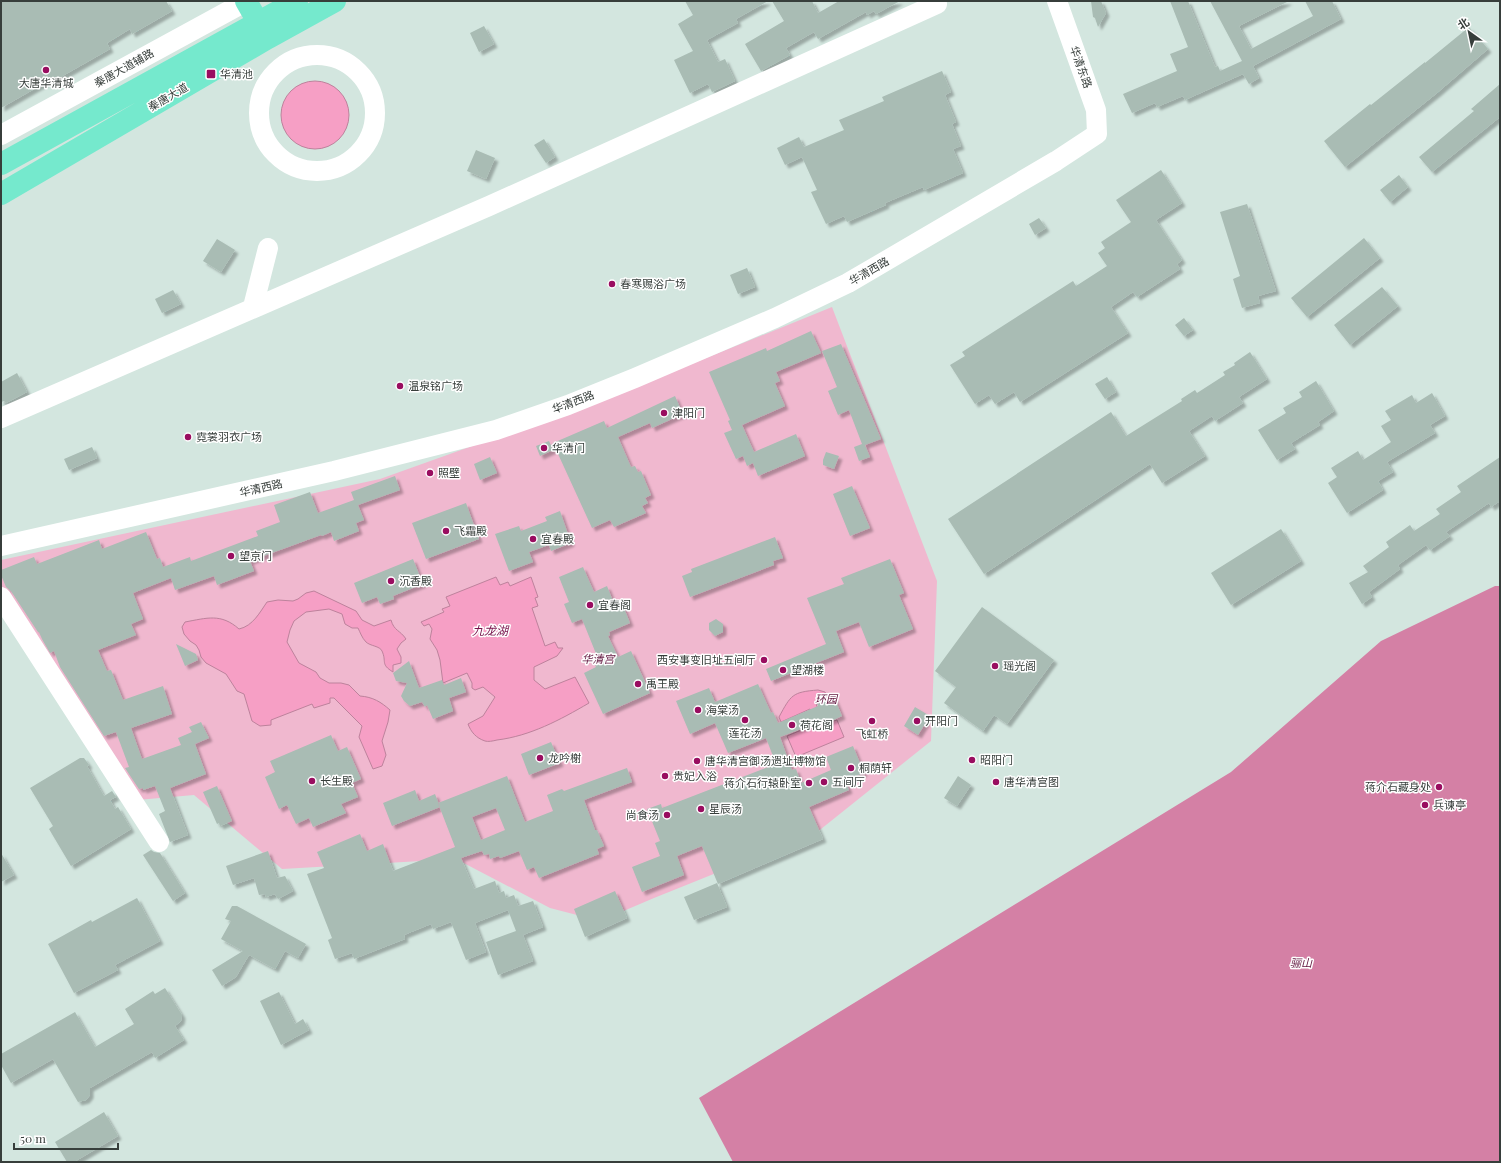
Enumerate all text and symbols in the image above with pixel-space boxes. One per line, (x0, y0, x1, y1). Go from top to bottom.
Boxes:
north arrow (1449, 12, 1489, 52)
text: 北 (1455, 14, 1472, 32)
street label: 华清东路 (1067, 44, 1096, 90)
street label: 秦唐大道辅路 (91, 45, 156, 90)
marker: 大唐华清城 (41, 65, 51, 75)
place label: 华清池 (220, 66, 253, 81)
marker: 华清池 (205, 68, 217, 80)
place label: 大唐华清城 (19, 75, 74, 90)
street label: 秦唐大道 (145, 79, 191, 114)
street label: 华清西路 (846, 253, 892, 288)
place label: 春寒赐浴广场 (620, 276, 686, 291)
marker: 春寒赐浴广场 (607, 279, 617, 289)
place label: 温泉铭广场 (408, 378, 463, 393)
marker: 温泉铭广场 (395, 381, 405, 391)
street label: 华清西路 (550, 387, 596, 416)
place label: 津阳门 (672, 405, 705, 420)
marker: 津阳门 (659, 408, 669, 418)
place label: 霓裳羽衣广场 (196, 429, 262, 444)
marker: 霓裳羽衣广场 (183, 432, 193, 442)
place label: 华清门 (552, 440, 585, 455)
marker: 华清门 (539, 443, 549, 453)
place label: 照壁 (438, 465, 460, 480)
marker: 照壁 (425, 468, 435, 478)
street label: 华清西路 (238, 475, 284, 500)
place label: 飞霜殿 (454, 523, 487, 538)
marker: 飞霜殿 (441, 526, 451, 536)
place label: 宜春殿 (541, 531, 574, 546)
marker: 宜春殿 (528, 534, 538, 544)
place label: 望京门 (239, 548, 272, 563)
marker: 望京门 (226, 551, 236, 561)
place label: 沉香殿 (399, 573, 432, 588)
marker: 沉香殿 (386, 576, 396, 586)
place label: 宜春阁 (598, 597, 631, 612)
marker: 宜春阁 (585, 600, 595, 610)
water label: 九龙湖 (472, 622, 510, 638)
park label: 华清宫 (582, 651, 616, 666)
place label: 西安事变旧址五间厅 (657, 652, 756, 667)
marker: 西安事变旧址五间厅 (759, 655, 769, 665)
place label: 瑶光阁 (1003, 658, 1036, 673)
marker: 瑶光阁 (990, 661, 1000, 671)
place label: 望湖楼 (791, 662, 824, 677)
marker: 望湖楼 (778, 665, 788, 675)
place label: 禹王殿 (646, 676, 679, 691)
marker: 禹王殿 (633, 679, 643, 689)
park label: 环园 (815, 691, 839, 706)
place label: 海棠汤 (706, 702, 739, 717)
marker: 海棠汤 (693, 705, 703, 715)
place label: 开阳门 (925, 713, 958, 728)
marker: 莲花汤 (740, 715, 750, 725)
marker: 飞虹桥 (867, 716, 877, 726)
marker: 开阳门 (912, 716, 922, 726)
place label: 荷花阁 (800, 717, 833, 732)
marker: 荷花阁 (787, 720, 797, 730)
place label: 莲花汤 (729, 725, 762, 740)
place label: 飞虹桥 (856, 726, 889, 741)
place label: 龙吟榭 (548, 750, 581, 765)
place label: 昭阳门 (980, 752, 1013, 767)
marker: 龙吟榭 (535, 753, 545, 763)
place label: 唐华清宫御汤遗址博物馆 (705, 753, 826, 768)
marker: 昭阳门 (967, 755, 977, 765)
marker: 唐华清宫御汤遗址博物馆 (692, 756, 702, 766)
place label: 桐荫轩 (859, 760, 892, 775)
marker: 桐荫轩 (846, 763, 856, 773)
place label: 贵妃入浴 (673, 768, 717, 783)
marker: 贵妃入浴 (660, 771, 670, 781)
place label: 长生殿 (320, 773, 353, 788)
place label: 五间厅 (832, 774, 865, 789)
place label: 唐华清宫图 (1004, 774, 1059, 789)
place label: 蒋介石行辕卧室 (724, 775, 801, 790)
marker: 长生殿 (307, 776, 317, 786)
marker: 五间厅 (819, 777, 829, 787)
marker: 唐华清宫图 (991, 777, 1001, 787)
marker: 蒋介石行辕卧室 (804, 778, 814, 788)
place label: 蒋介石藏身处 (1365, 779, 1431, 794)
marker: 蒋介石藏身处 (1434, 782, 1444, 792)
place label: 兵谏亭 (1433, 797, 1466, 812)
marker: 兵谏亭 (1420, 800, 1430, 810)
place label: 星辰汤 (709, 801, 742, 816)
marker: 星辰汤 (696, 804, 706, 814)
place label: 尚食汤 (626, 807, 659, 822)
marker: 尚食汤 (662, 810, 672, 820)
park label: 骊山 (1290, 955, 1313, 970)
scale bar (14, 1125, 118, 1151)
text: 50 m (20, 1130, 46, 1146)

